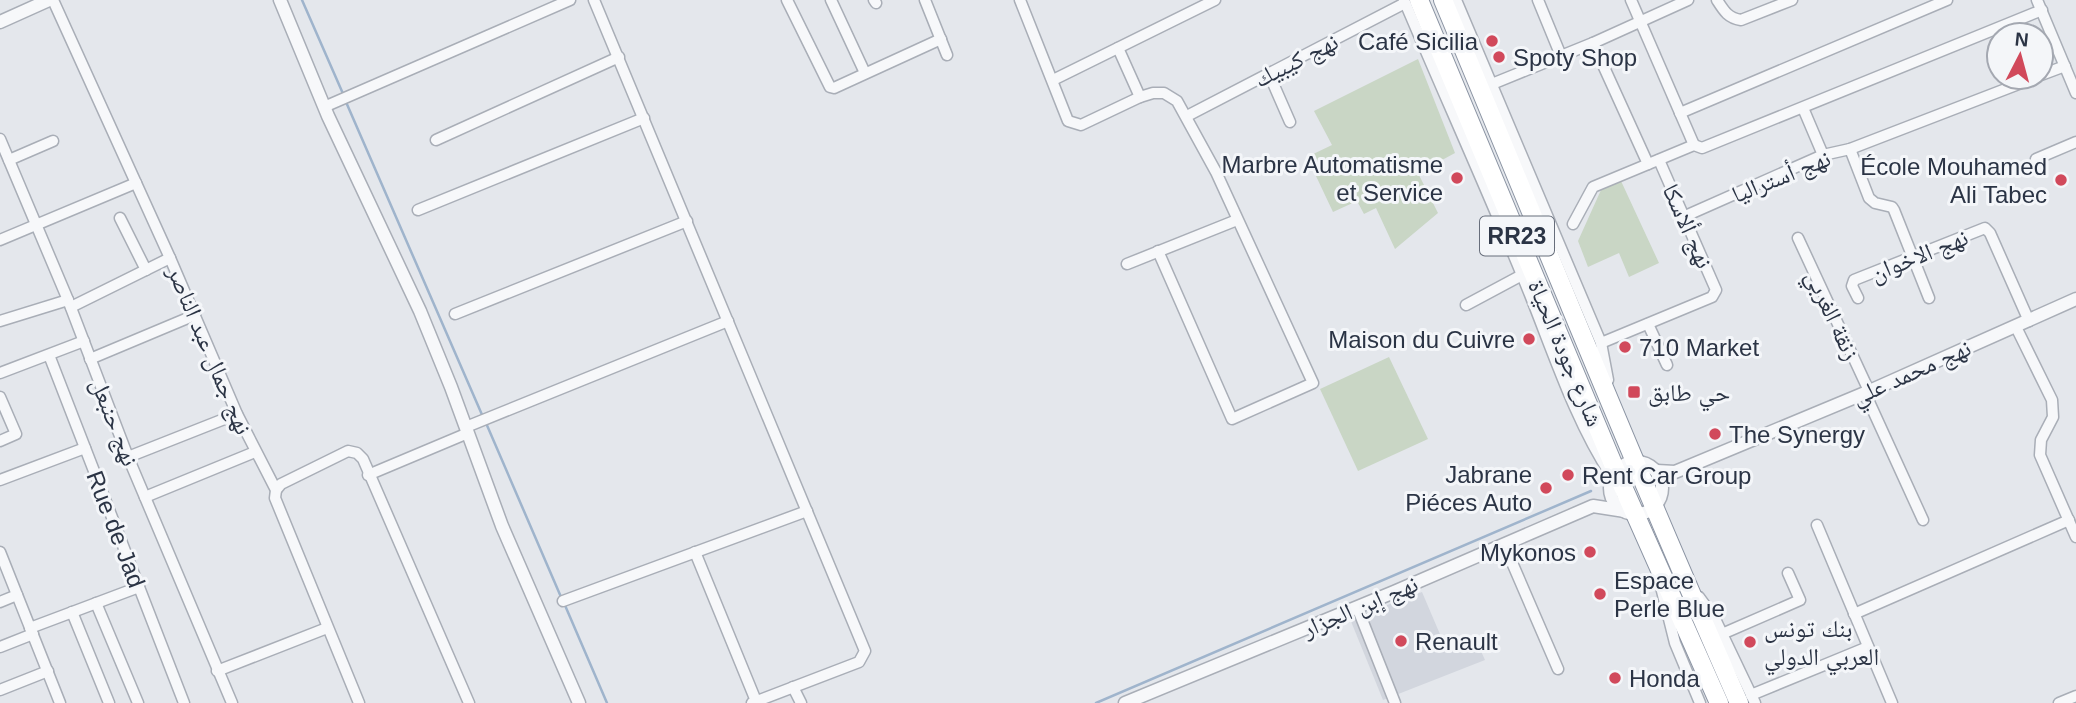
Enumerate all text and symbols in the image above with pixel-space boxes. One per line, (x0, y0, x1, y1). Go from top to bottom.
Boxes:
north arrow (1985, 21, 2055, 91)
street label: نهج كيبيك (1250, 27, 1343, 94)
place label: Café Sicilia (1358, 28, 1479, 55)
text: N (2014, 28, 2030, 51)
marker: Café Sicilia (1484, 33, 1500, 49)
place label: Spoty Shop (1513, 44, 1637, 71)
marker: Spoty Shop (1491, 49, 1507, 65)
street label: نهج أستراليا (1728, 144, 1835, 210)
place label: Marbre Automatisme et Service (1222, 151, 1443, 206)
place label: École Mouhamed Ali Tabec (1860, 153, 2047, 208)
marker: Marbre Automatisme et Service (1449, 170, 1465, 186)
marker: École Mouhamed Ali Tabec (2053, 172, 2069, 188)
street label: نهج ألاسكا (1656, 180, 1719, 273)
road number: RR23 (1480, 216, 1554, 256)
street label: نهج الاخوان (1866, 223, 1972, 289)
street label: نهج جمال عبد الناصر (160, 261, 258, 439)
street label: زنقة الغربي (1795, 266, 1866, 367)
street label: شارع جودة الحياة (1521, 276, 1609, 431)
place label: Maison du Cuivre (1328, 326, 1515, 353)
marker: Maison du Cuivre (1521, 331, 1537, 347)
place label: 710 Market (1639, 334, 1759, 361)
street label: نهج محمد علي (1847, 334, 1977, 416)
marker: 710 Market (1617, 339, 1633, 355)
street label: نهج حنبعل (84, 374, 144, 470)
place label: حي طابق (1648, 379, 1730, 412)
marker: حي طابق (1626, 384, 1642, 400)
place label: The Synergy (1729, 421, 1865, 448)
marker: The Synergy (1707, 426, 1723, 442)
place label: Jabrane Piéces Auto (1405, 461, 1532, 516)
place label: Rent Car Group (1582, 462, 1751, 489)
street label: Rue de Jad (81, 467, 151, 591)
marker: Rent Car Group (1560, 467, 1576, 483)
marker: Jabrane Piéces Auto (1538, 480, 1554, 496)
place label: Mykonos (1480, 539, 1576, 566)
marker: Mykonos (1582, 544, 1598, 560)
place label: Espace Perle Blue (1614, 567, 1725, 622)
street label: نهج إبن الجزار (1297, 570, 1423, 645)
marker: Espace Perle Blue (1592, 586, 1608, 602)
place label: بنك تونس العربي الدولي (1764, 615, 1879, 676)
place label: Renault (1415, 628, 1498, 655)
marker: Renault (1393, 633, 1409, 649)
marker: بنك تونس العربي الدولي (1742, 634, 1758, 650)
place label: Honda (1629, 665, 1700, 692)
marker: Honda (1607, 670, 1623, 686)

